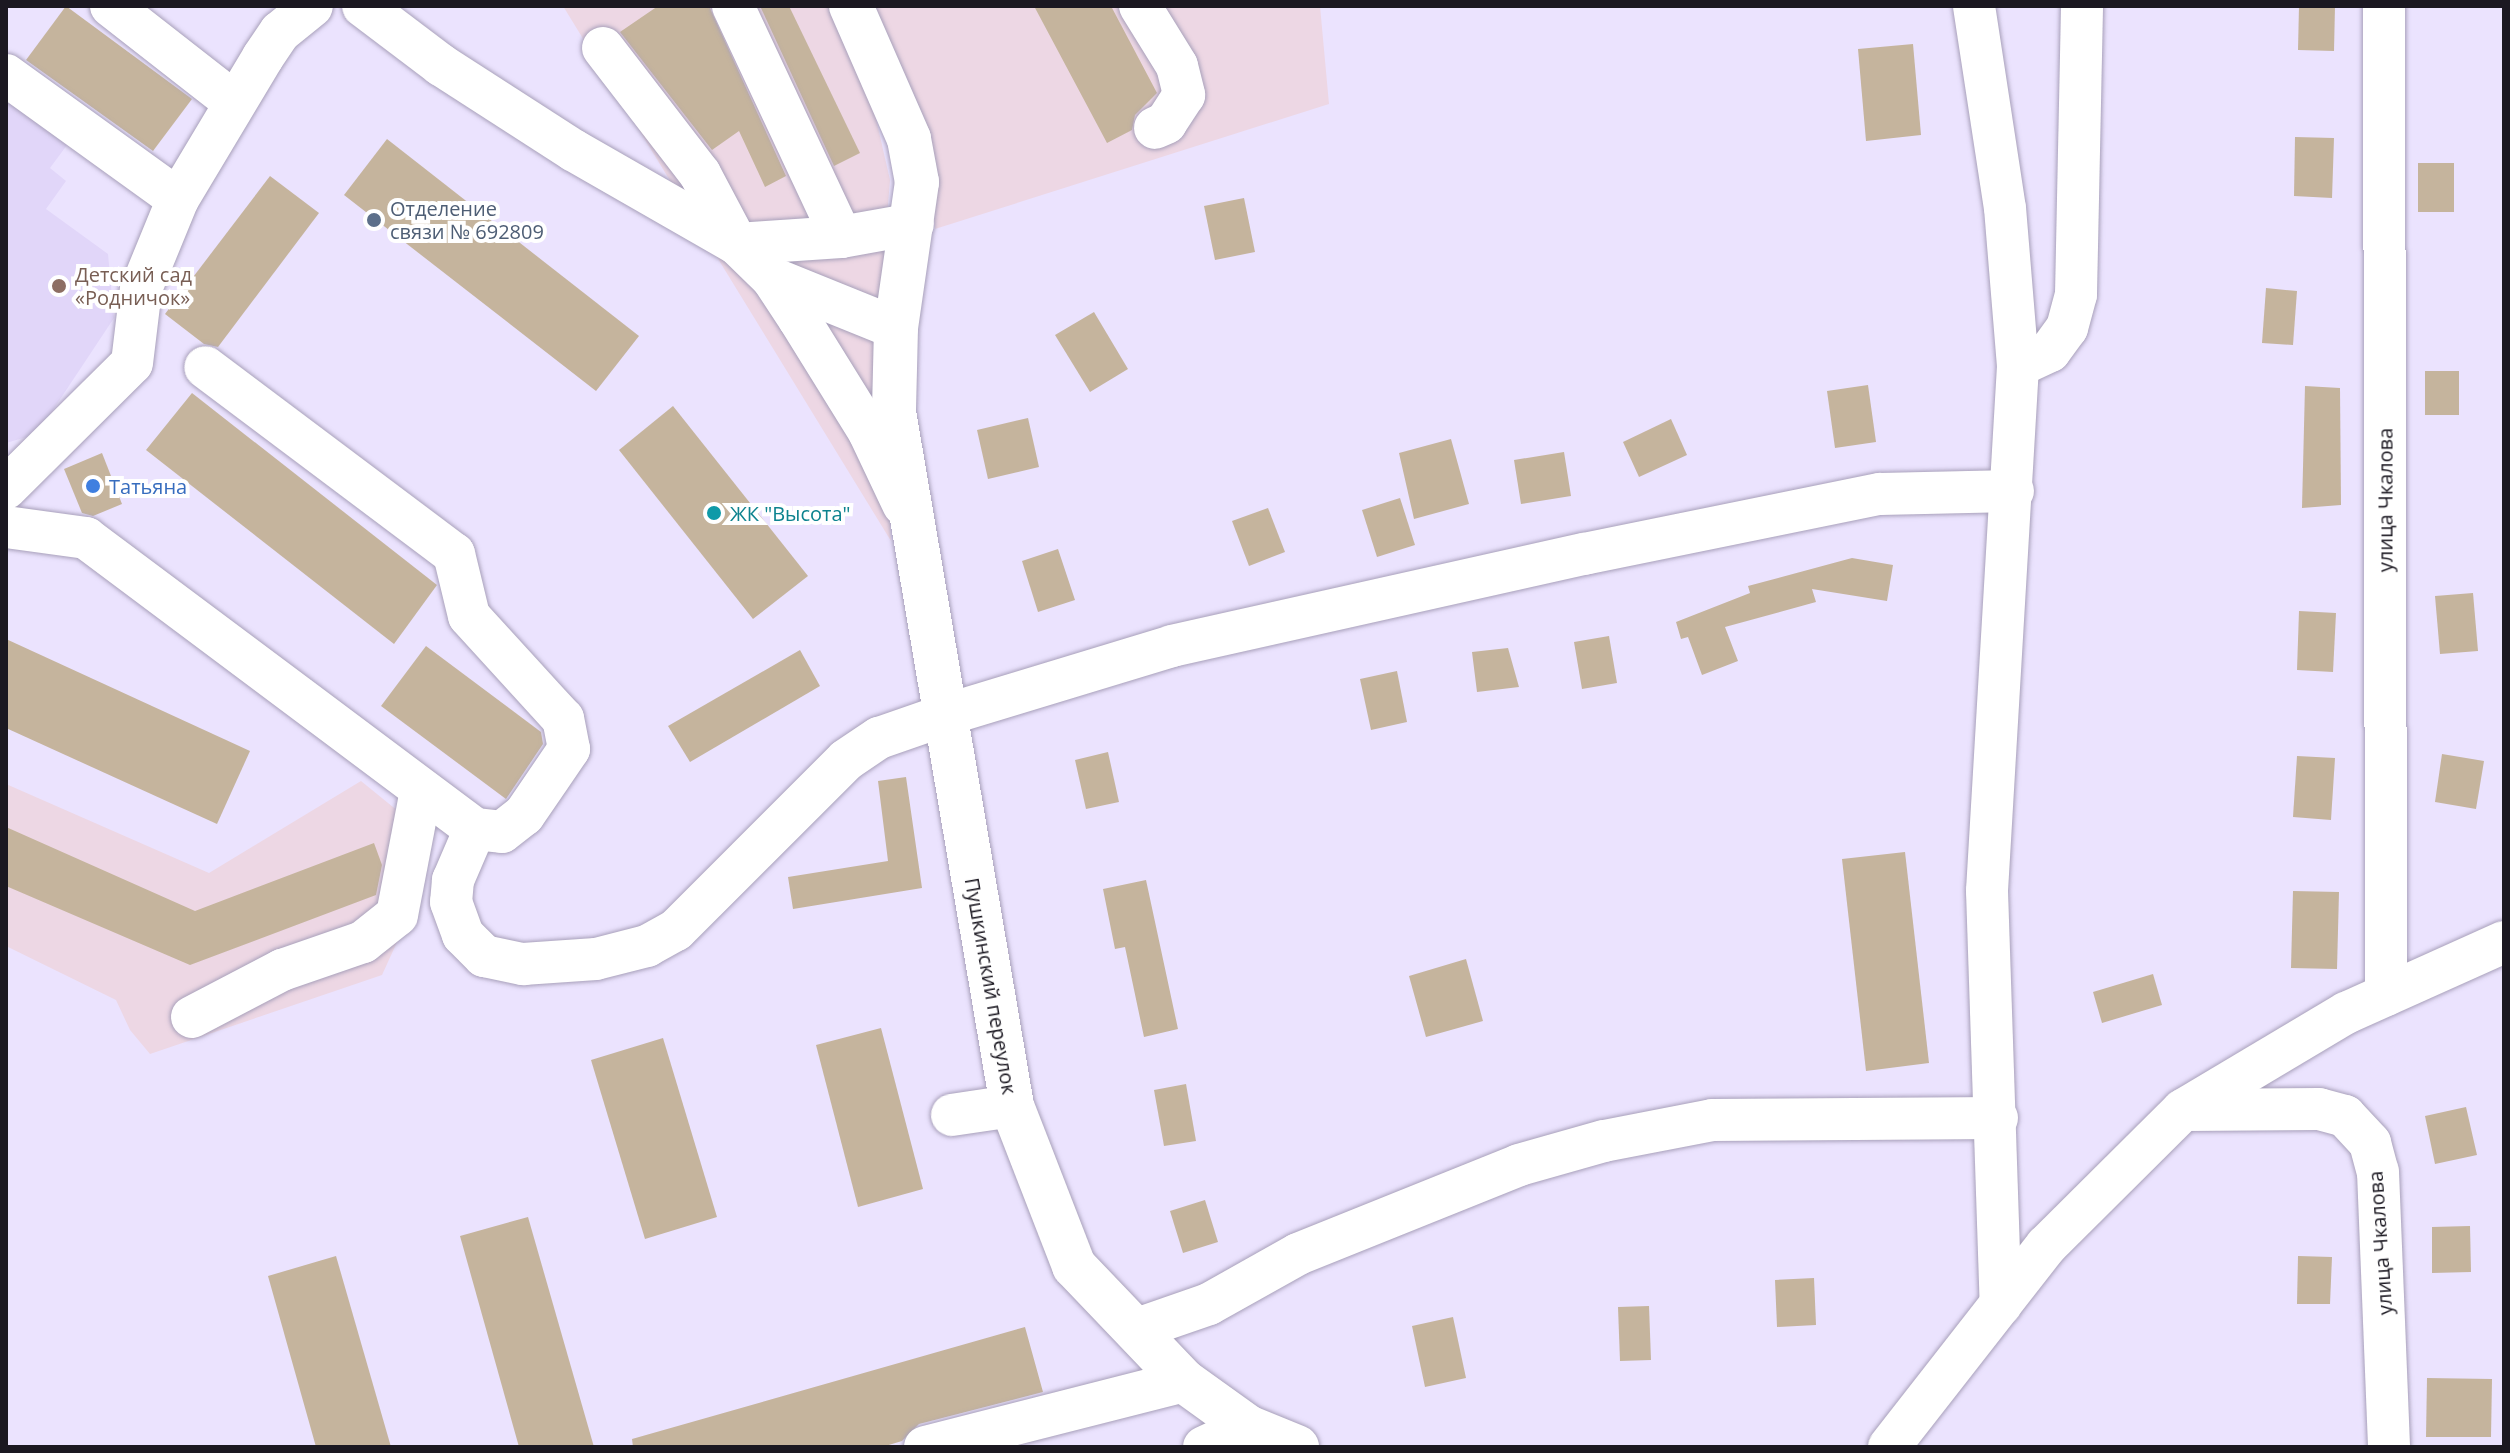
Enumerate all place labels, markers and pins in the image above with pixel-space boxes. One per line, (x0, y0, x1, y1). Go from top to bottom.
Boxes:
place label: Отделение связи № 692809 (390, 196, 544, 243)
marker: Отделение связи № 692809 (365, 211, 383, 229)
place label: Детский сад «Родничок» (75, 262, 192, 309)
marker: Детский сад «Родничок» (50, 277, 68, 295)
place label: Татьяна (109, 474, 187, 498)
marker: Татьяна (84, 477, 102, 495)
place label: ЖК "Высота" (730, 501, 851, 525)
marker: ЖК "Высота" (705, 504, 723, 522)

